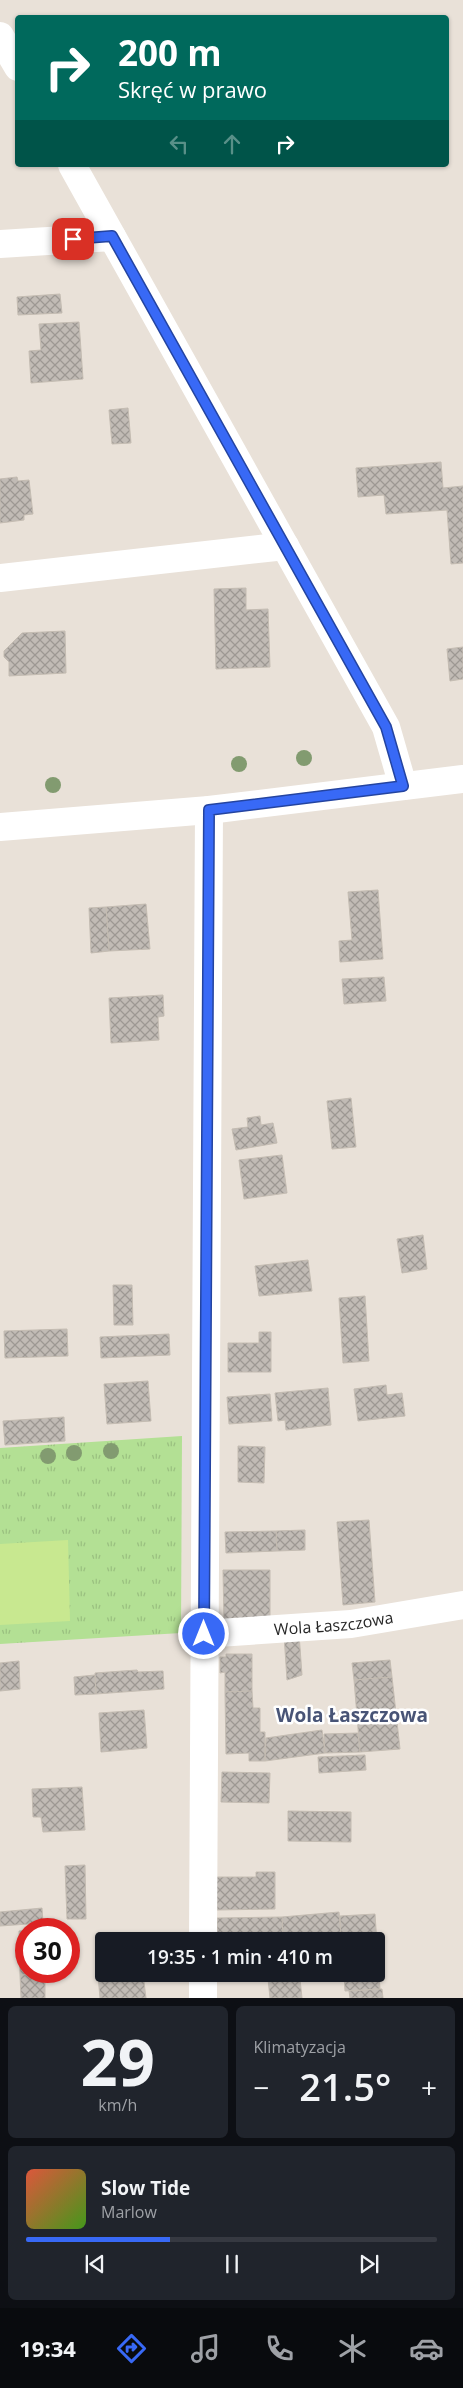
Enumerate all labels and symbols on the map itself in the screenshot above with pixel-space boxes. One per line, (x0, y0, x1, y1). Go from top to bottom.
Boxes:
pin (52, 218, 94, 260)
street label: Wola Łaszczowa (273, 1606, 395, 1640)
position arrow (177, 1607, 229, 1659)
district label: Wola Łaszczowa (276, 1702, 428, 1728)
speed limit sign: 30 (15, 1918, 80, 1983)

